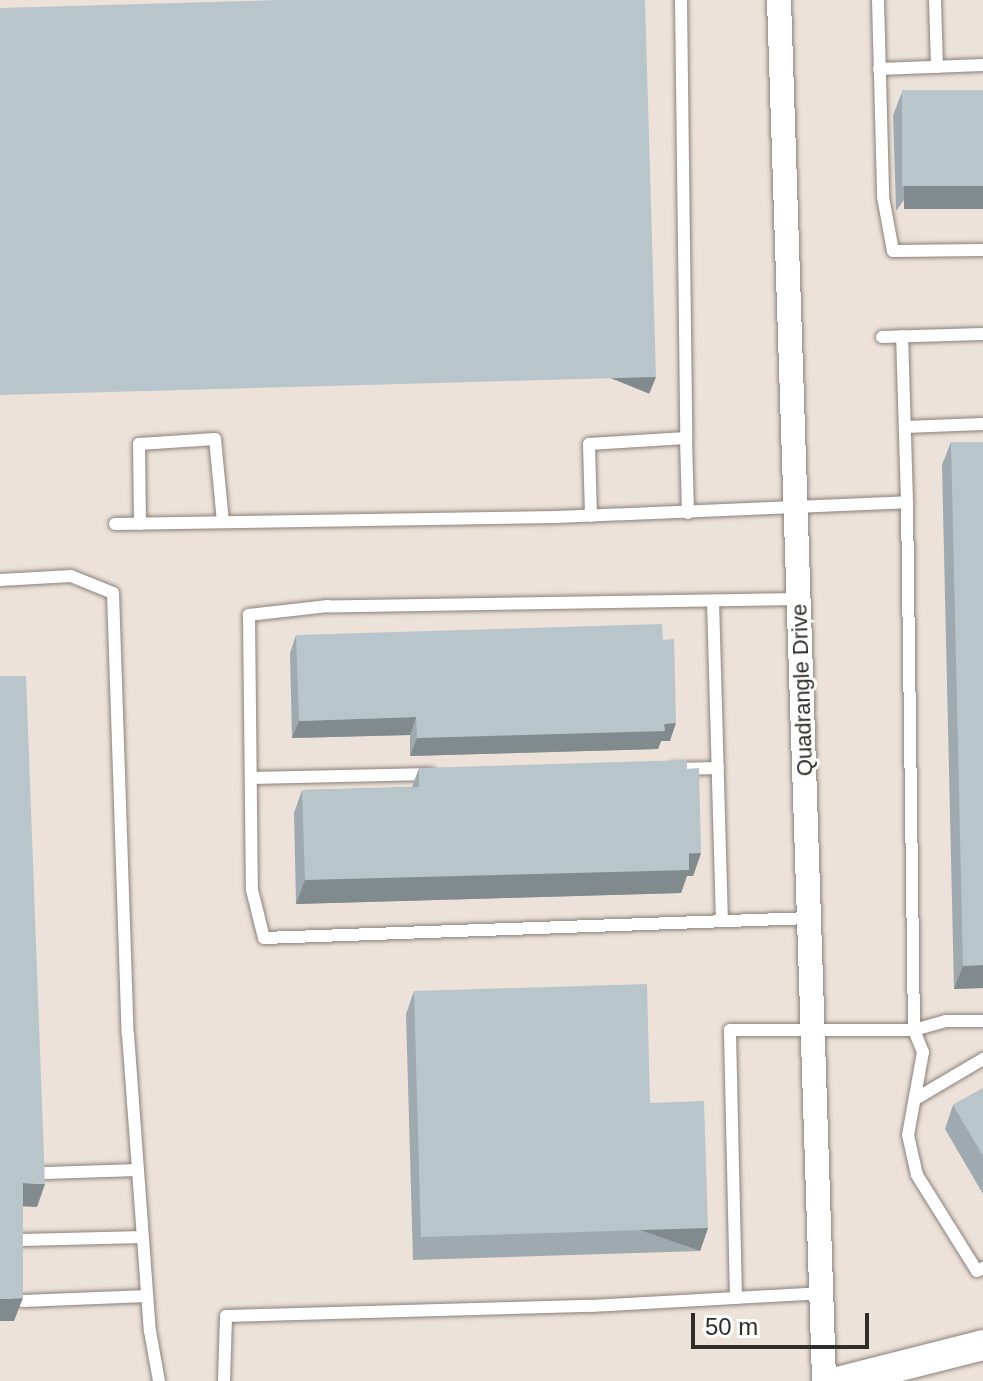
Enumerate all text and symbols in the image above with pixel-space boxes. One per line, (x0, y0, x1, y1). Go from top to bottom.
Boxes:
street label: Quadrangle Drive (786, 603, 818, 777)
scale bar (695, 1297, 873, 1347)
text: 50 m (705, 1313, 758, 1340)

